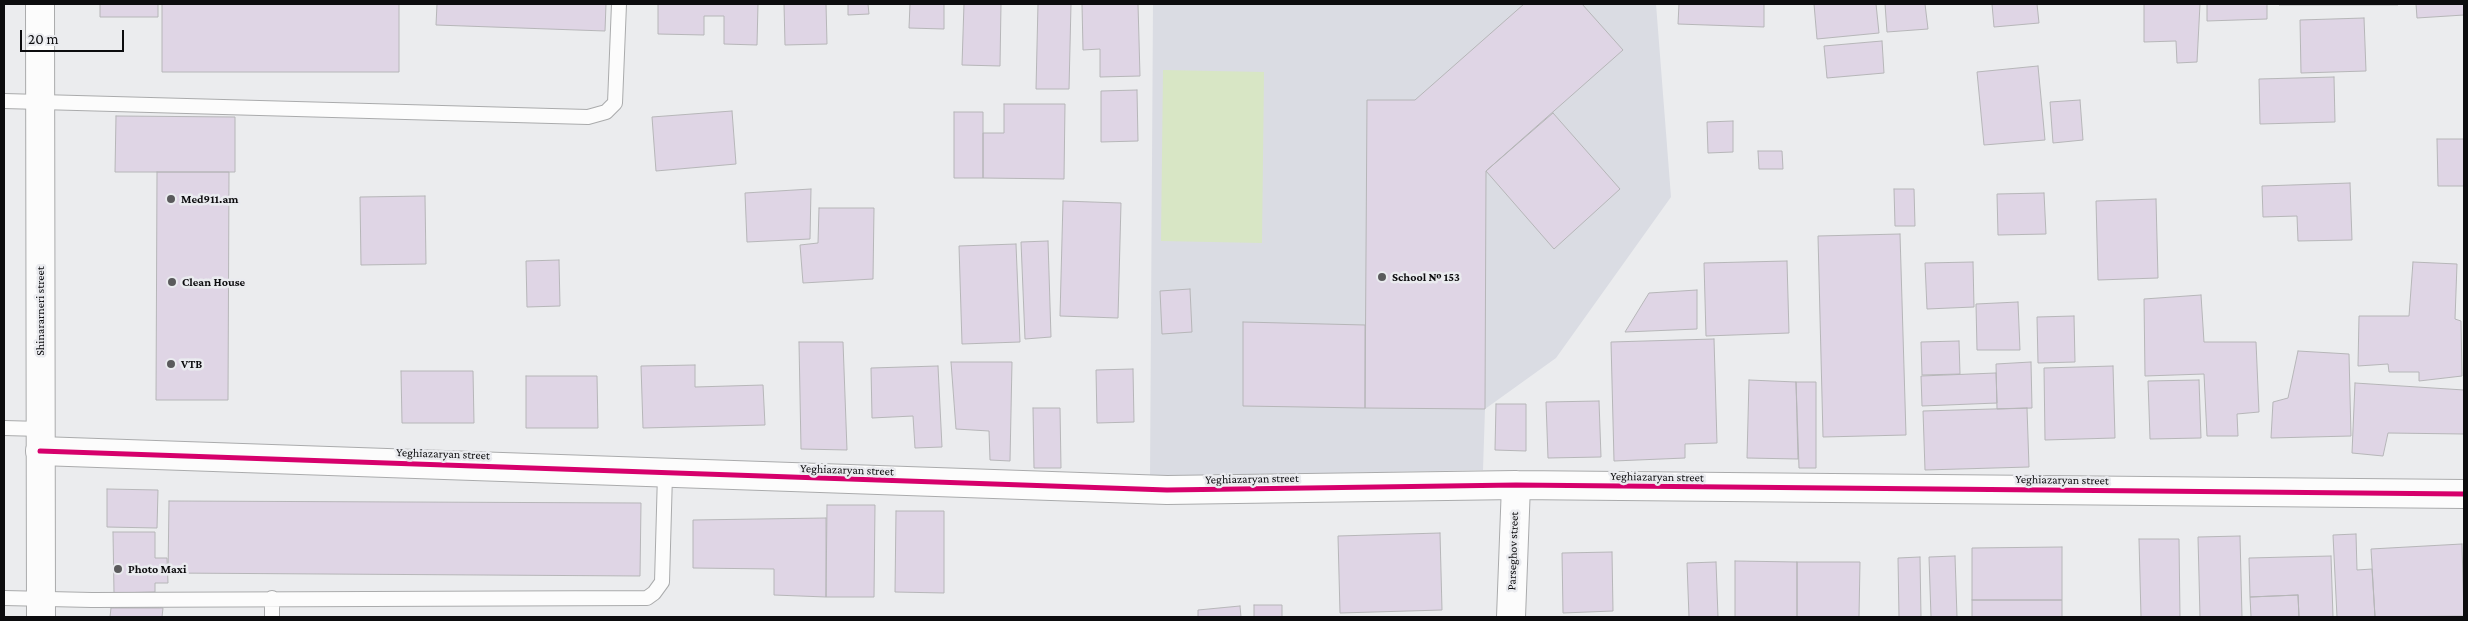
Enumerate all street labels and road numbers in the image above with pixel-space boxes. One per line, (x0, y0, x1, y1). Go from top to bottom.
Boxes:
street label: Shinararneri street (33, 266, 47, 356)
street label: Yeghiazaryan street (396, 445, 490, 463)
street label: Yeghiazaryan street (800, 461, 894, 479)
street label: Yeghiazaryan street (1610, 469, 1704, 485)
street label: Yeghiazaryan street (1205, 471, 1299, 487)
street label: Yeghiazaryan street (2015, 472, 2109, 488)
street label: Parseghov street (1504, 511, 1522, 591)

